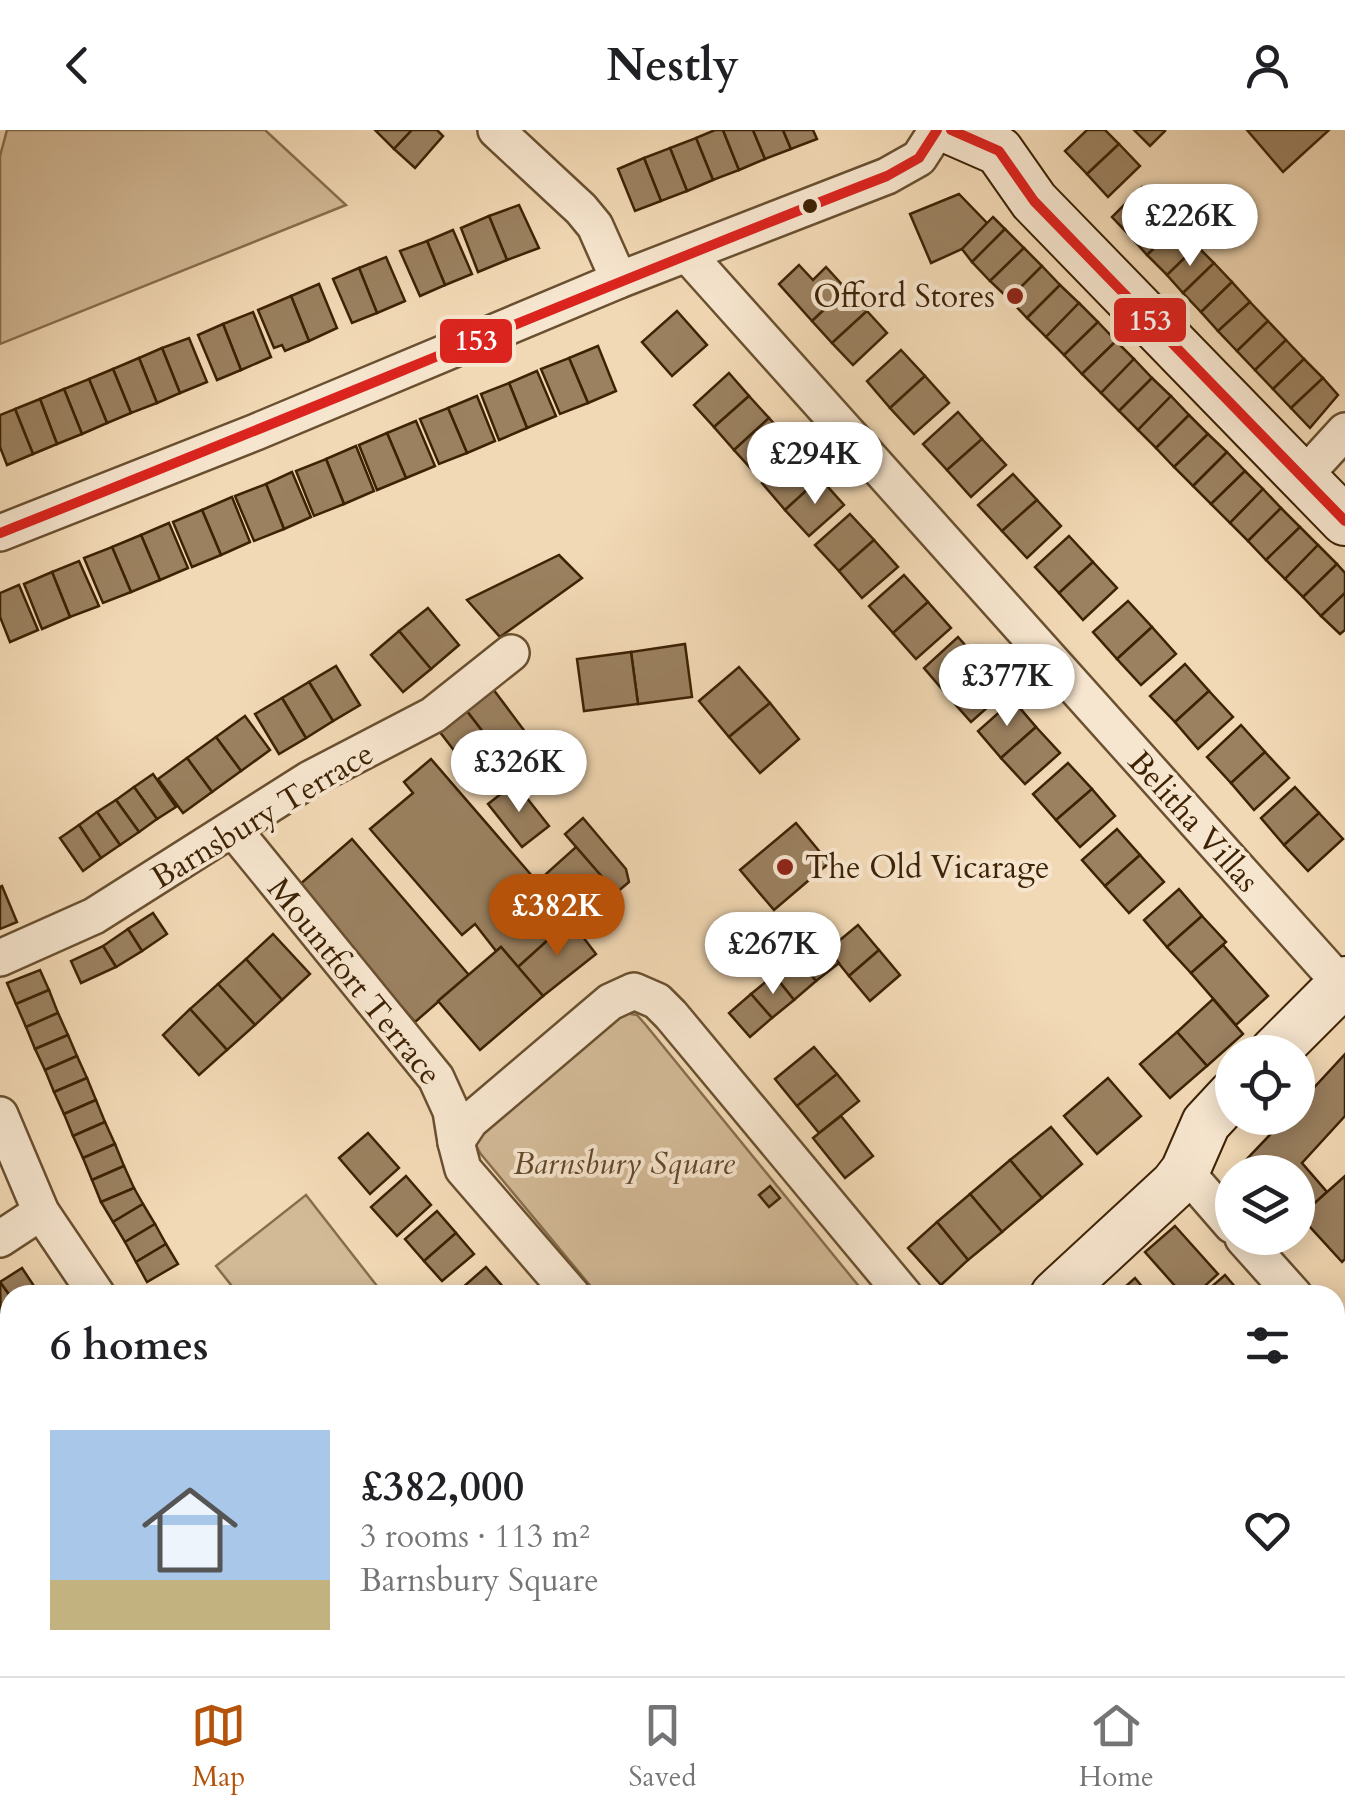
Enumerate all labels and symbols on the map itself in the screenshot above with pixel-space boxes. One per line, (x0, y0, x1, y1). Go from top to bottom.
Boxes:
pin: £226K (1120, 184, 1260, 269)
unlabelled marker (800, 196, 820, 216)
place label: Offord Stores (813, 275, 995, 319)
marker: Offord Stores (1004, 285, 1026, 307)
line badge: 153 (1112, 296, 1188, 344)
text: 153 (1128, 302, 1172, 340)
line badge: 153 (438, 317, 514, 365)
text: 153 (454, 322, 498, 360)
pin: £294K (745, 422, 885, 507)
pin: £377K (937, 644, 1077, 729)
pin: £326K (449, 730, 589, 815)
street label: Barnsbury Terrace (143, 732, 382, 900)
street label: Belitha Villas (1118, 741, 1269, 902)
place label: The Old Vicarage (805, 846, 1049, 890)
marker: The Old Vicarage (774, 856, 796, 878)
street label: Mountfort Terrace (257, 869, 452, 1095)
pin: £382K (487, 874, 627, 959)
pin: £267K (703, 912, 843, 997)
park label: Barnsbury Square (513, 1142, 735, 1186)

